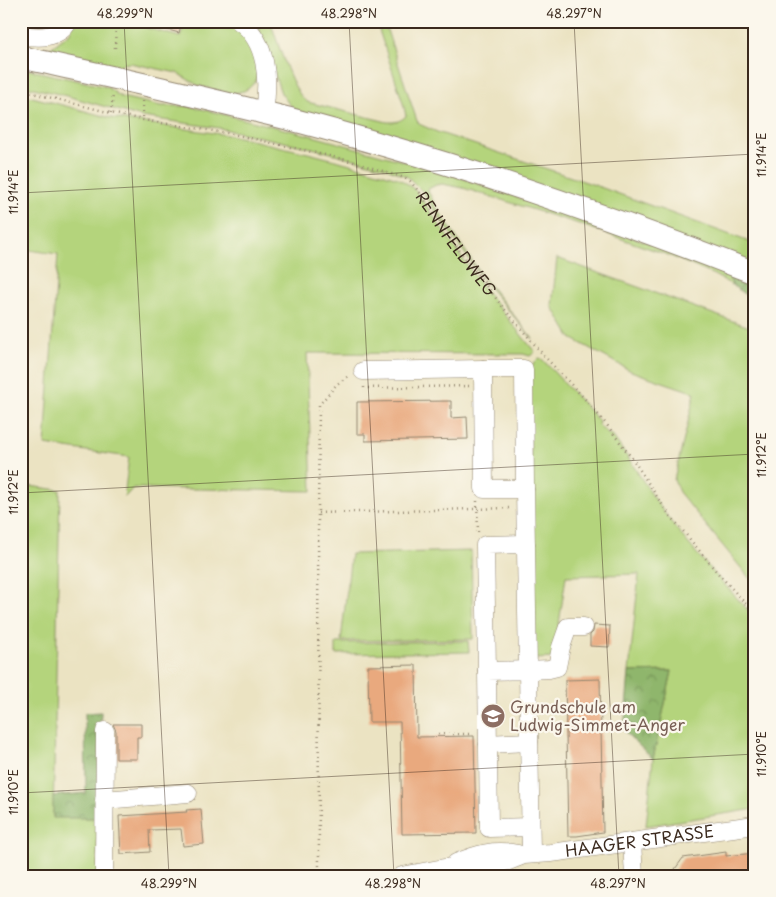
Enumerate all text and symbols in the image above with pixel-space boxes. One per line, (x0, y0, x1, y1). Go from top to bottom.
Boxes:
text: 48.299°N (97, 4, 153, 22)
text: 48.298°N (321, 4, 377, 22)
text: 48.297°N (546, 4, 602, 22)
text: 11.914°E (752, 132, 770, 178)
text: 11.914°E (4, 169, 22, 215)
street label: RENNFELDWEG (411, 186, 503, 301)
text: 11.912°E (752, 432, 770, 478)
text: 11.912°E (4, 469, 22, 515)
place label: Grundschule am Ludwig-Simmet-Anger (510, 694, 685, 736)
school or university icon: Grundschule am Ludwig-Simmet-Anger (480, 703, 506, 729)
text: 11.910°E (752, 731, 770, 777)
text: 11.910°E (4, 769, 22, 815)
street label: HAAGER STRASSE (563, 818, 715, 862)
text: 48.299°N (141, 874, 197, 892)
text: 48.298°N (365, 874, 421, 892)
text: 48.297°N (590, 874, 646, 892)

